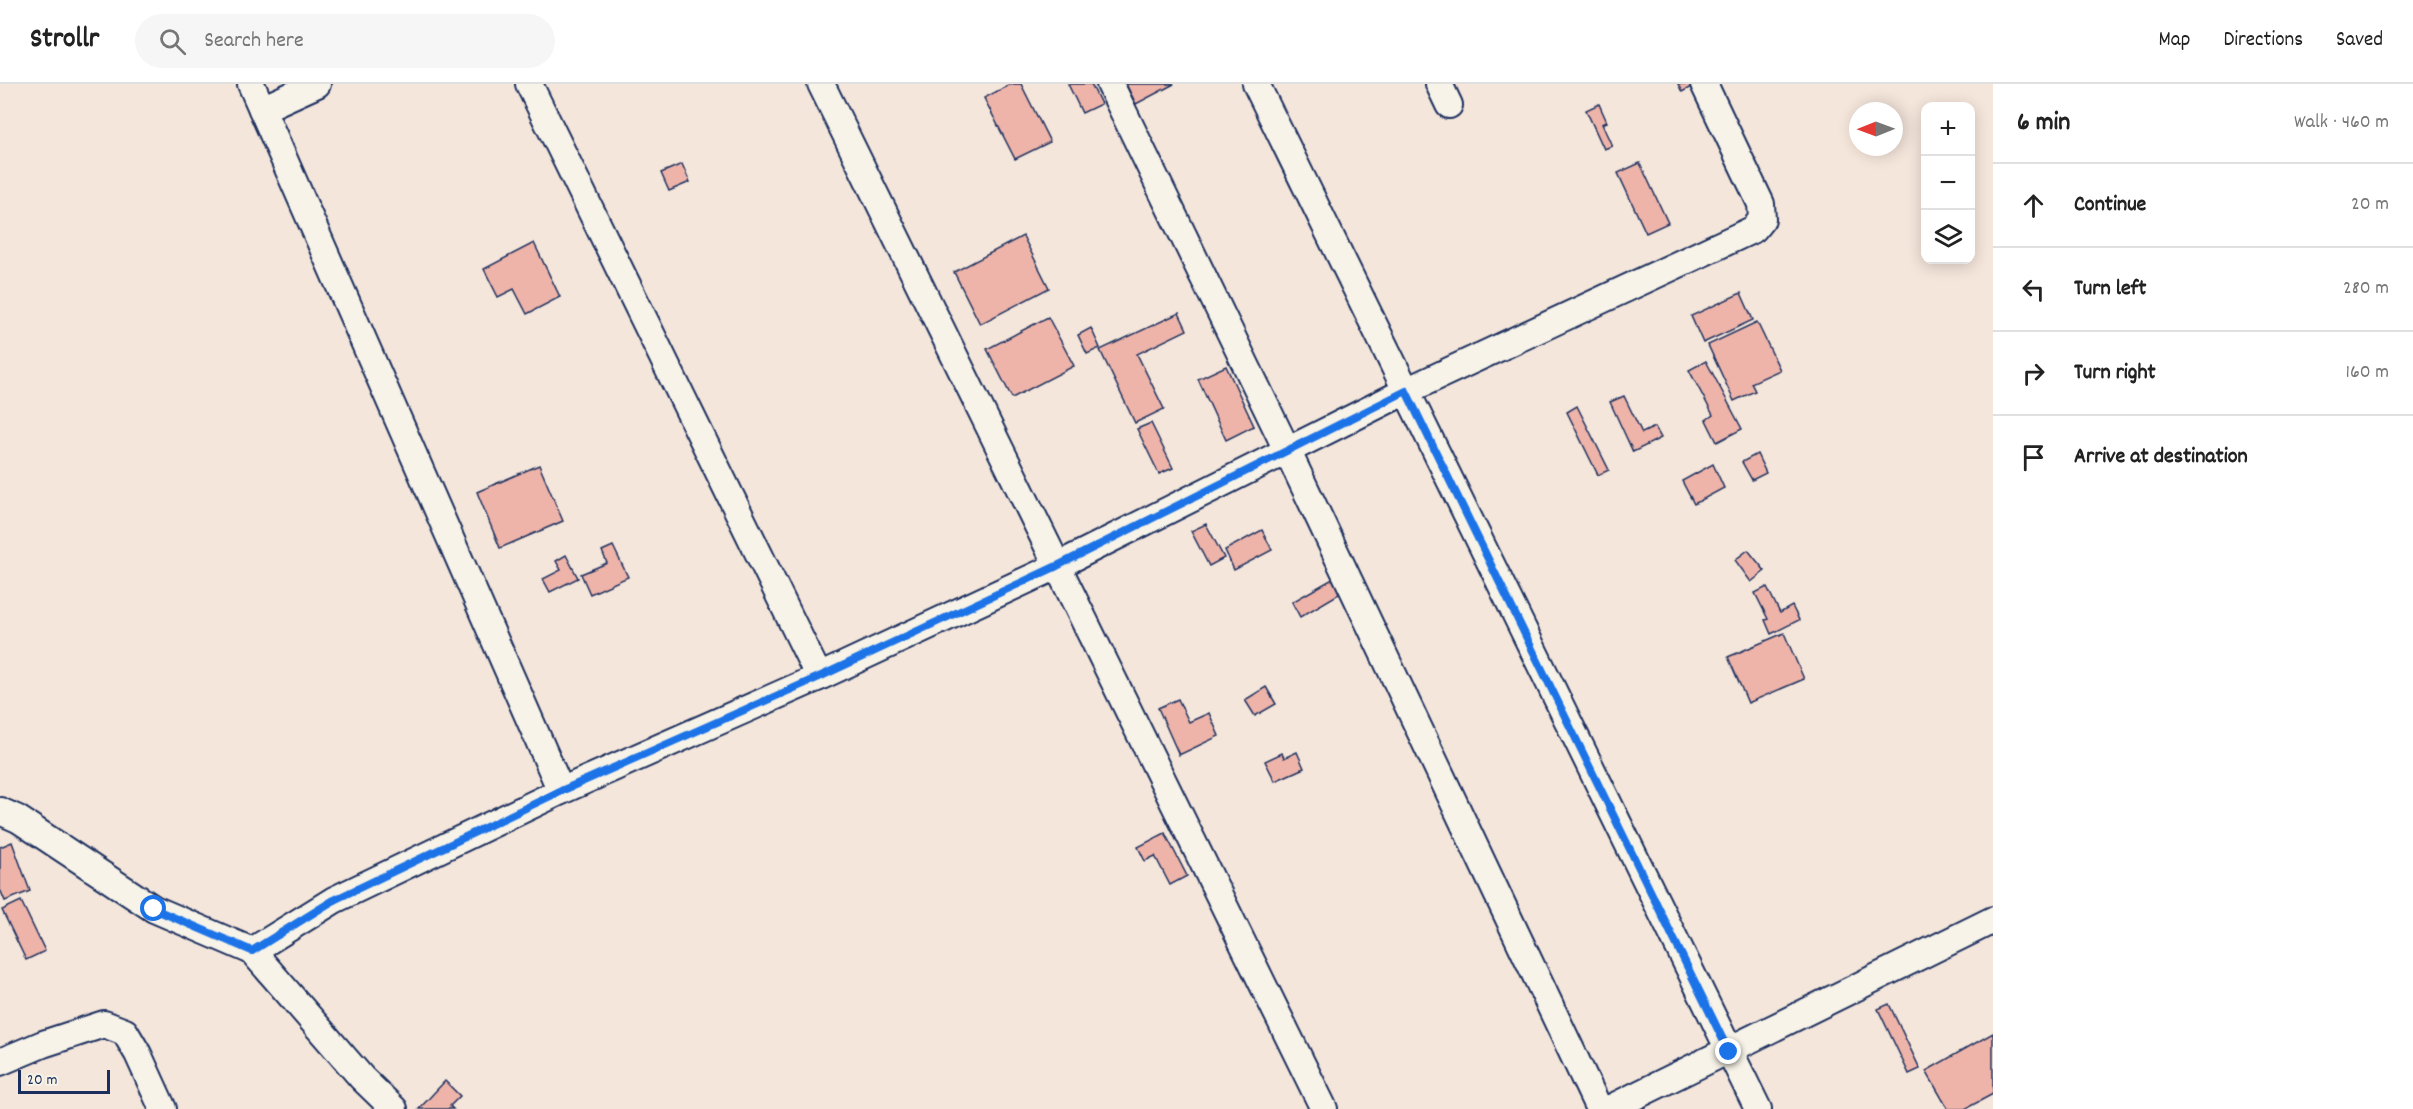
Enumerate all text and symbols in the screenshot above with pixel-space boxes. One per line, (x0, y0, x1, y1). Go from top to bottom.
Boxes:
search box (135, 14, 555, 68)
text: Strollr (30, 21, 99, 61)
icon: search (156, 25, 189, 58)
text: Search here (204, 26, 304, 57)
text: Map (2159, 26, 2190, 56)
text: Directions (2223, 26, 2303, 56)
text: Saved (2336, 26, 2383, 56)
north arrow (1849, 102, 1903, 156)
map controls (1921, 102, 1975, 264)
button: + (1921, 102, 1975, 156)
text: 6 min (2017, 105, 2070, 142)
text: Walk · 460 m (2294, 109, 2389, 137)
button: − (1921, 156, 1975, 210)
icon: ahead (2017, 189, 2050, 222)
text: Continue (2074, 190, 2146, 221)
text: 20 m (2351, 191, 2389, 219)
button: layers (1921, 210, 1975, 264)
icon: left (2017, 273, 2050, 306)
text: Turn left (2074, 274, 2146, 305)
text: 280 m (2343, 275, 2389, 303)
icon: right (2017, 357, 2050, 390)
text: Turn right (2074, 358, 2156, 389)
text: 160 m (2346, 359, 2389, 387)
icon: arrive (2017, 441, 2050, 474)
text: Arrive at destination (2074, 442, 2248, 473)
route start (140, 895, 166, 921)
route end (1715, 1038, 1741, 1064)
scale bar (18, 1067, 110, 1094)
text: 20 m (27, 1069, 57, 1092)

